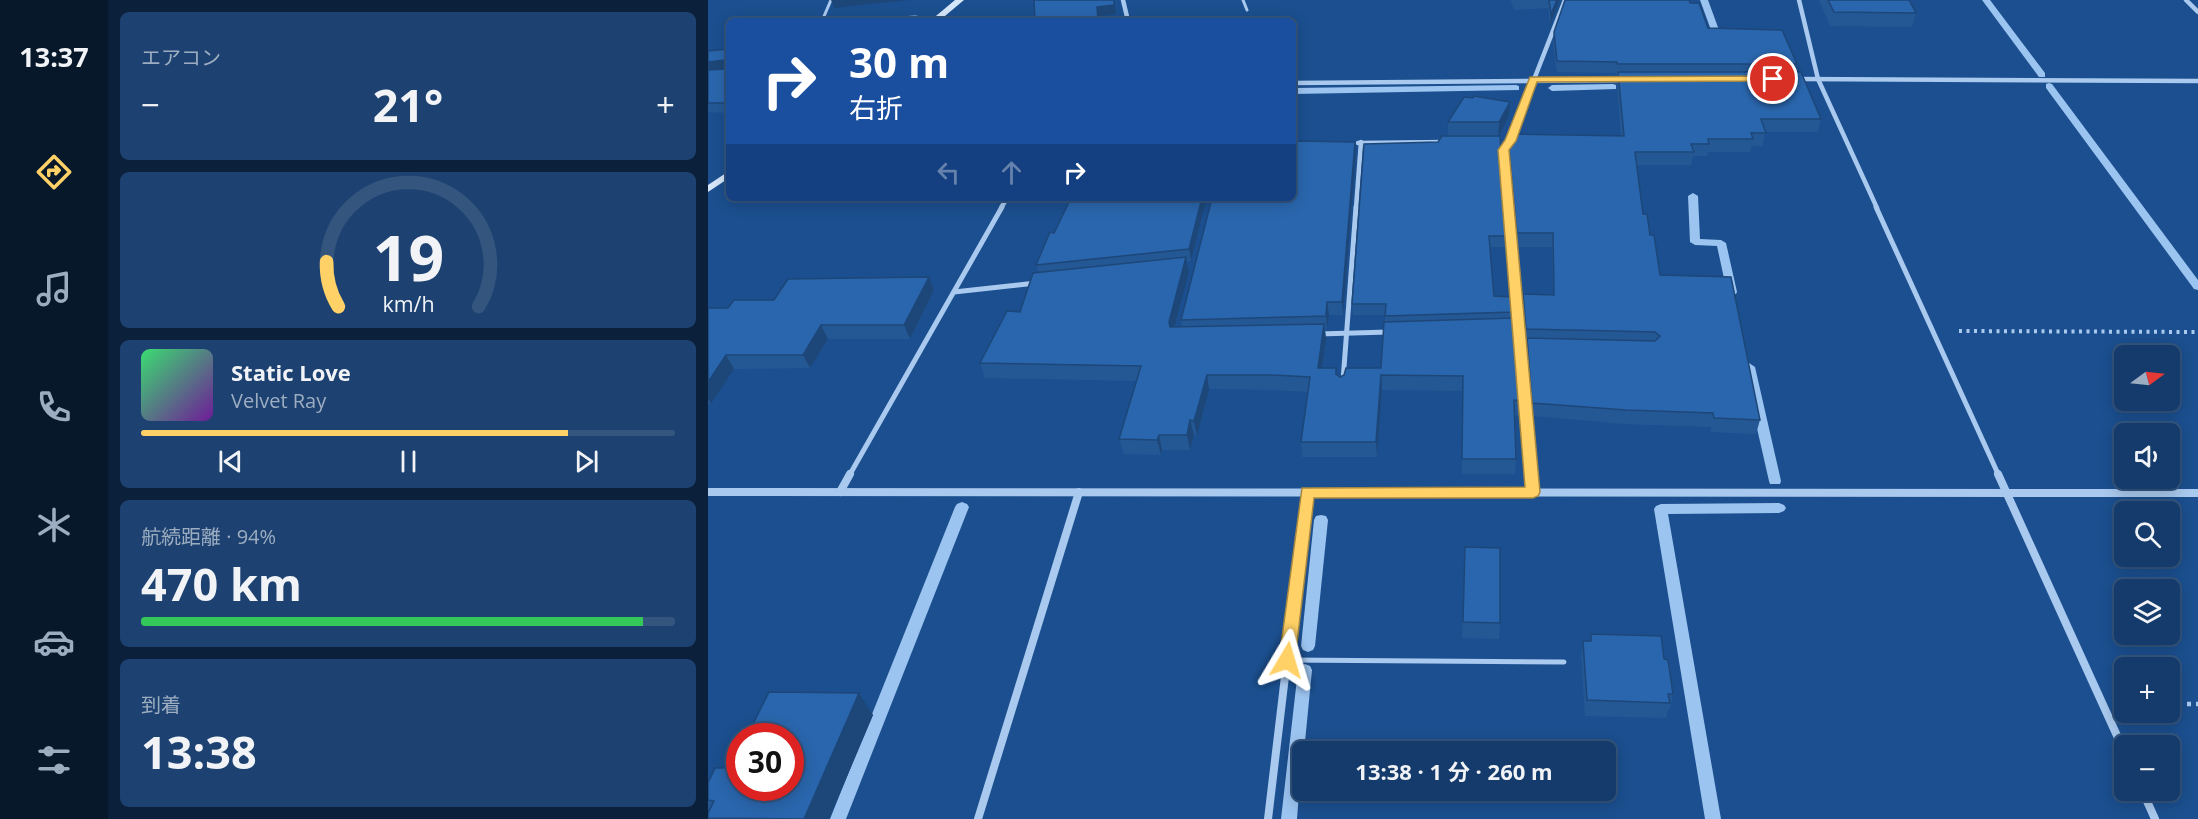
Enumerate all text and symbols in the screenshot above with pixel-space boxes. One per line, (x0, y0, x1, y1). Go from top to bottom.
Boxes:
text: 30 m (849, 33, 949, 90)
text: 13:37 (19, 38, 89, 75)
icon: right (750, 42, 828, 120)
text: エアコン (141, 44, 221, 71)
pin (1747, 53, 1798, 104)
icon: arrive (1756, 62, 1789, 95)
text: 21° (373, 74, 443, 135)
text: − (141, 82, 160, 127)
text: + (656, 82, 675, 127)
text: 右折 (849, 89, 903, 126)
icon: directions (33, 151, 75, 193)
icon: left (932, 156, 965, 189)
icon: ahead (995, 156, 1028, 189)
icon: right (1058, 156, 1091, 189)
text: 19 (372, 214, 444, 299)
icon: music (33, 268, 75, 310)
text: km/h (382, 289, 434, 318)
north arrow (2114, 345, 2180, 411)
map controls (2114, 345, 2180, 801)
text: Static Love (231, 357, 351, 387)
icon: phone (33, 386, 75, 428)
text: Velvet Ray (231, 387, 326, 414)
button: sound (2114, 423, 2180, 489)
icon: previous (214, 445, 247, 478)
icon: pause (392, 445, 425, 478)
icon: next (570, 445, 603, 478)
button: search (2114, 501, 2180, 567)
icon: climate (33, 504, 75, 546)
text: 航続距離 · 94% (141, 523, 276, 550)
text: 470 km (141, 553, 302, 614)
button: layers (2114, 579, 2180, 645)
icon: car (33, 621, 75, 663)
position arrow (1255, 628, 1319, 692)
button: + (2114, 657, 2180, 723)
text: 到着 (141, 691, 181, 718)
text: 13:38 (141, 721, 257, 782)
speed limit sign: 30 (726, 723, 804, 801)
button: − (2114, 735, 2180, 801)
icon: filters (33, 739, 75, 781)
text: 13:38 · 1 分 · 260 m (1355, 756, 1553, 786)

